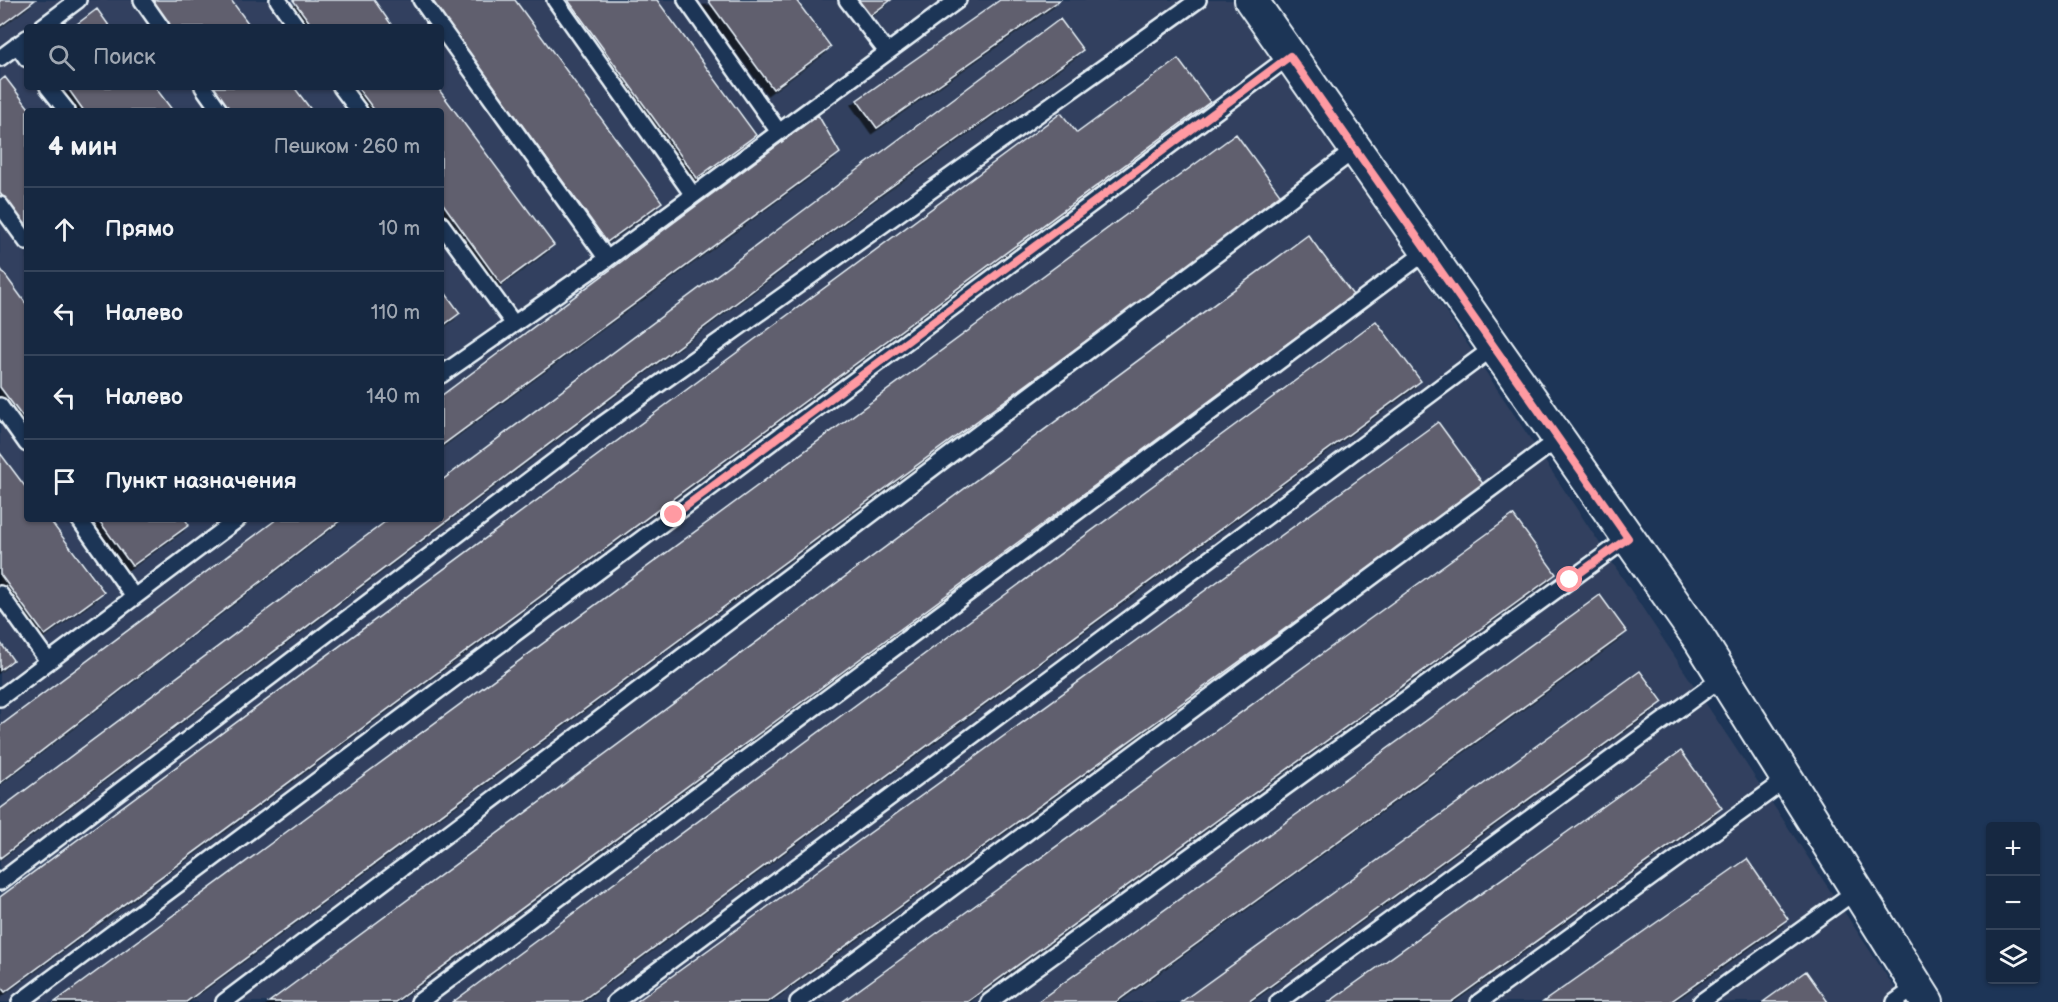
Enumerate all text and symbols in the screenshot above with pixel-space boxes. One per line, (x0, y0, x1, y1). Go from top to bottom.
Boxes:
search box (24, 24, 444, 90)
icon: search (45, 41, 78, 74)
text: Поиск (93, 44, 156, 71)
text: 4 мин (48, 132, 117, 163)
text: Пешком · 260 m (274, 135, 420, 159)
icon: ahead (48, 213, 81, 246)
text: Прямо (105, 216, 174, 243)
text: 10 m (379, 217, 420, 241)
icon: left (48, 297, 81, 330)
text: Налево (105, 300, 183, 327)
text: 110 m (371, 301, 420, 325)
icon: left (48, 381, 81, 414)
text: Налево (105, 384, 183, 411)
text: 140 m (366, 385, 420, 409)
icon: arrive (48, 465, 81, 498)
text: Пункт назначения (105, 468, 297, 495)
route end (660, 501, 686, 527)
route start (1556, 566, 1582, 592)
map controls (1986, 822, 2040, 984)
button: + (1986, 822, 2040, 876)
button: − (1986, 876, 2040, 930)
button: layers (1986, 930, 2040, 984)

